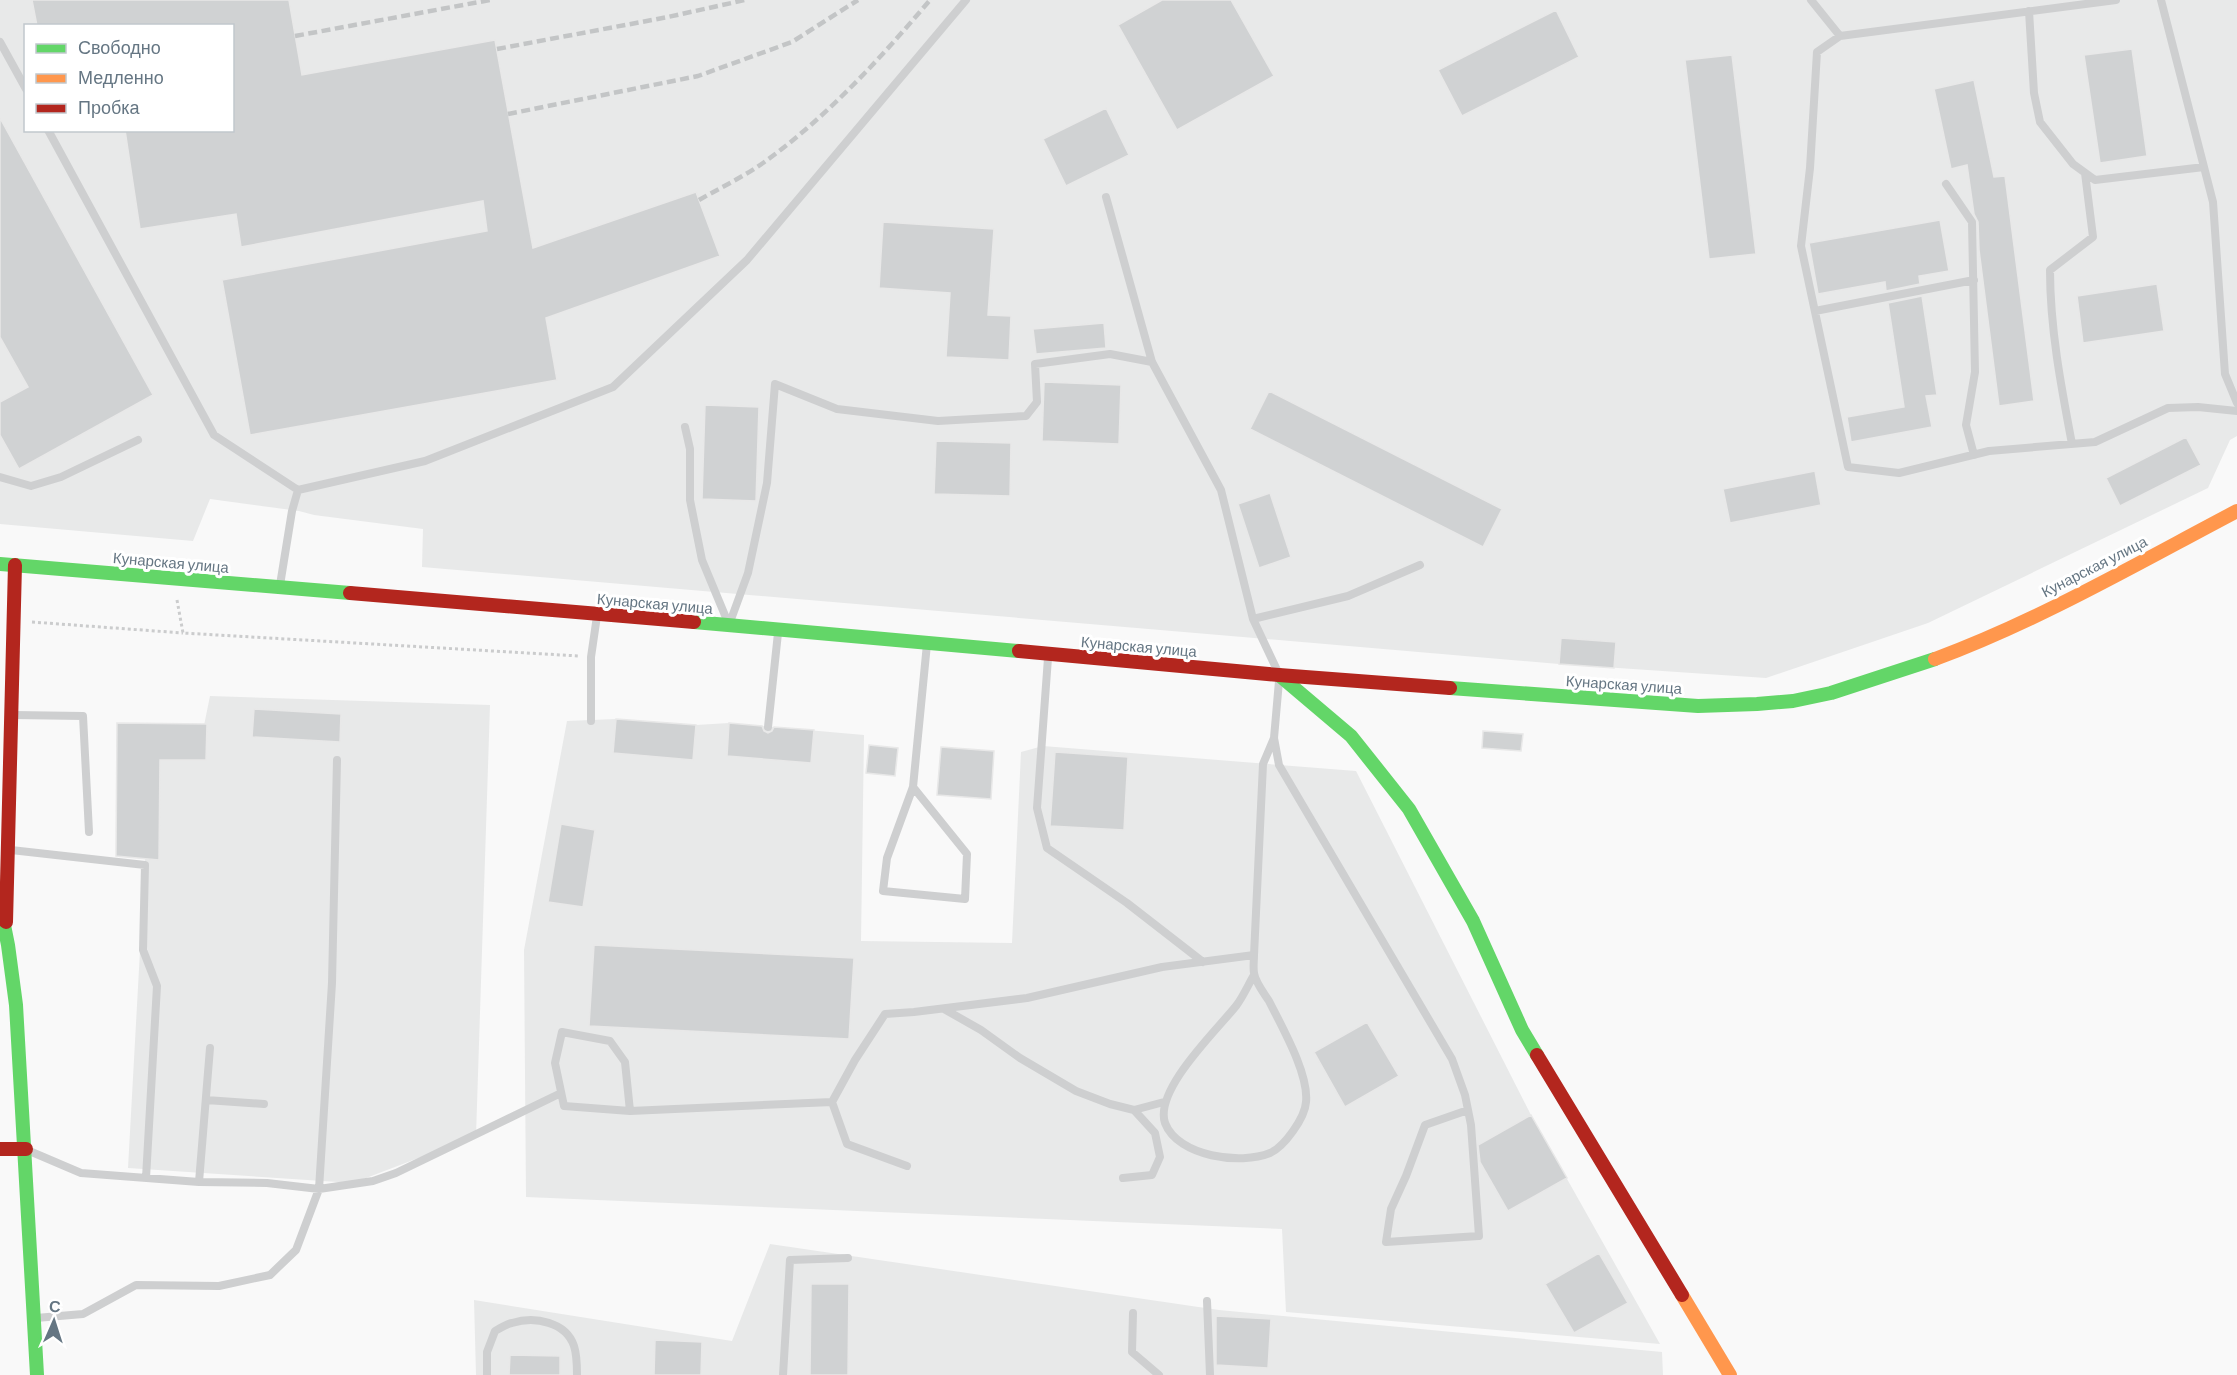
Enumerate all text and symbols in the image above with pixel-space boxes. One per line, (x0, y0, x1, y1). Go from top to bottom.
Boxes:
legend (24, 24, 234, 132)
text: Свободно (78, 36, 161, 58)
text: Медленно (78, 66, 164, 88)
text: Пробка (78, 96, 141, 118)
street label: Кунарская улица (2038, 531, 2150, 600)
street label: Кунарская улица (112, 548, 230, 576)
street label: Кунарская улица (596, 589, 714, 617)
street label: Кунарская улица (1080, 632, 1198, 660)
street label: Кунарская улица (1565, 671, 1683, 697)
north arrow (24, 1291, 84, 1351)
text: С (49, 1296, 62, 1315)

